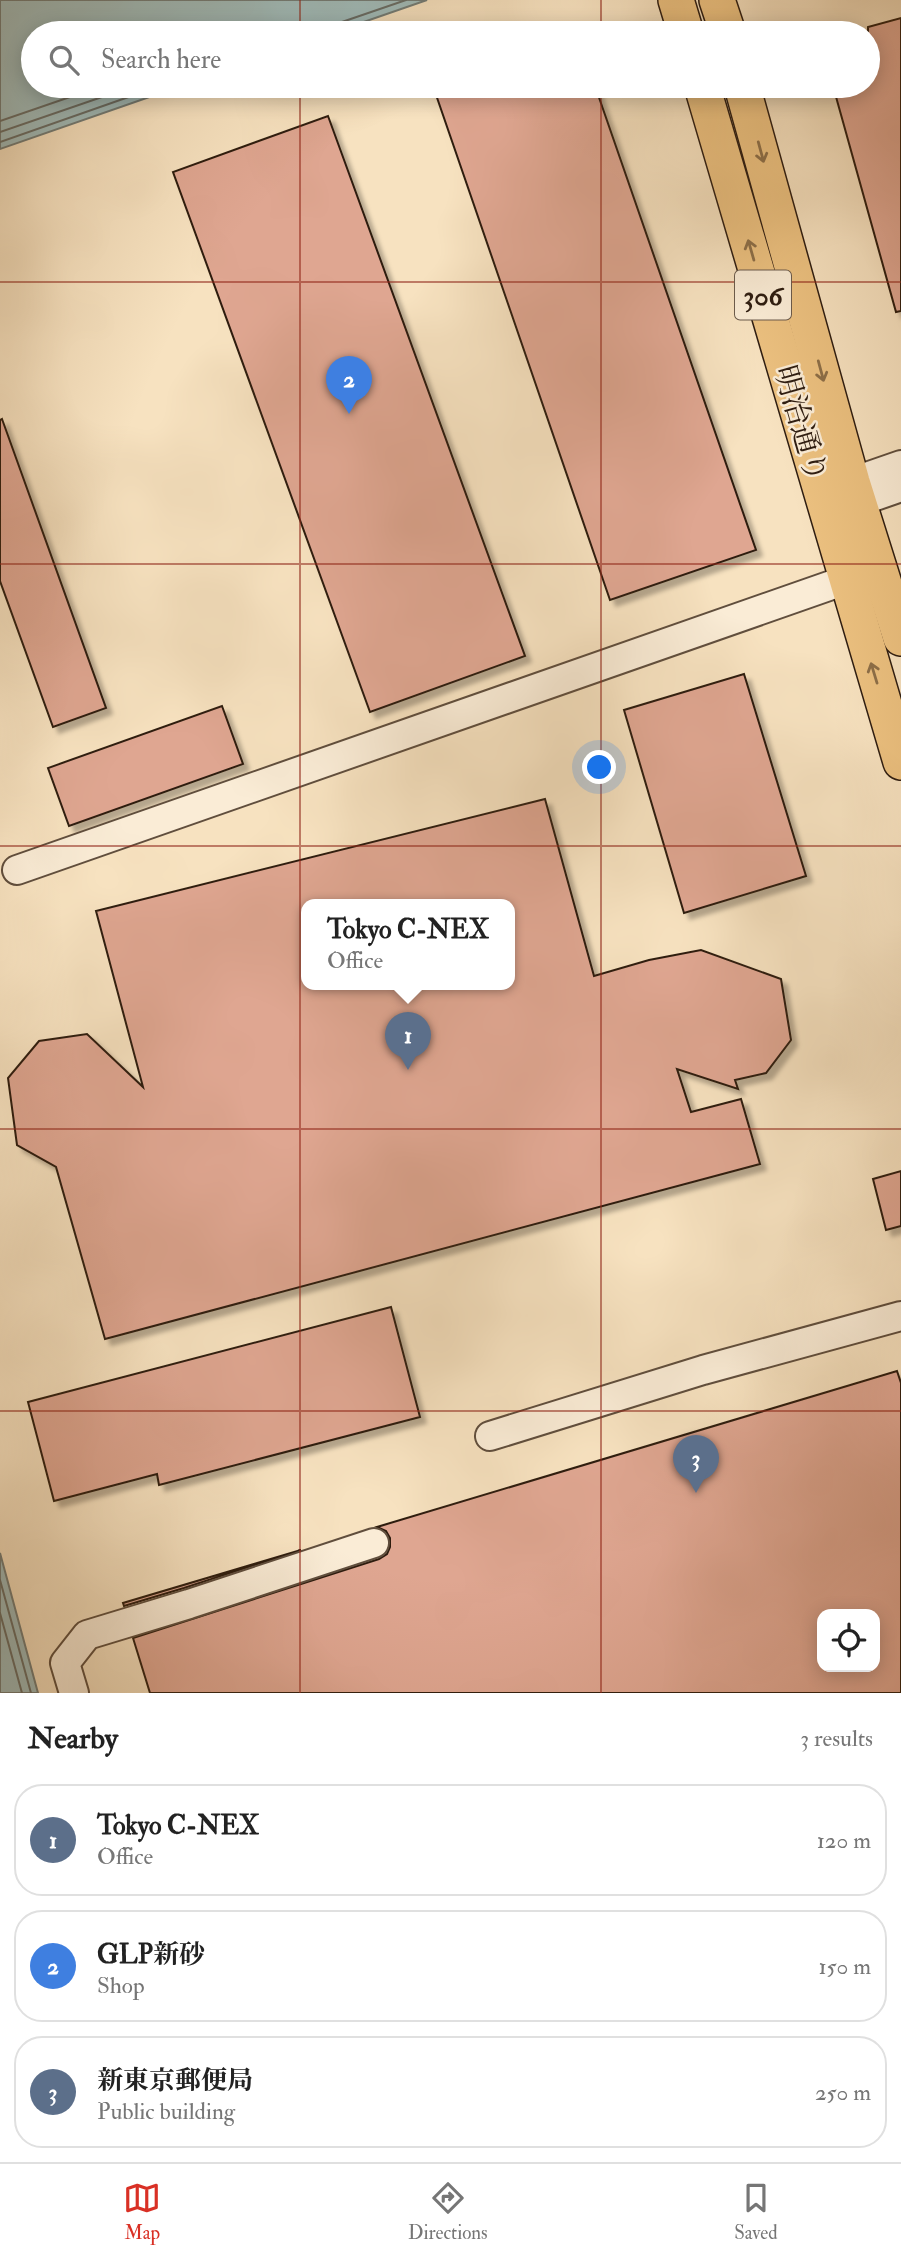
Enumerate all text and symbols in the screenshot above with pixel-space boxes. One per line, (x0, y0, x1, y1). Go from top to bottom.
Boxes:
search box (21, 21, 880, 98)
icon: search (45, 41, 83, 79)
text: Search here (101, 44, 221, 76)
one-way arrow (755, 140, 768, 162)
one-way arrow (743, 239, 756, 261)
road number: 306 (735, 270, 791, 320)
pin: 2 (326, 356, 372, 414)
one-way arrow (815, 359, 828, 382)
street label: 明治通り (766, 361, 835, 487)
one-way arrow (867, 662, 880, 684)
your location (582, 750, 616, 784)
popup (301, 899, 515, 990)
text: Tokyo C-NEX (327, 914, 489, 946)
text: Office (327, 946, 383, 975)
pin: 1 (385, 1012, 431, 1070)
pin: 3 (673, 1435, 719, 1493)
map controls (817, 1609, 880, 1672)
button: locate (817, 1609, 880, 1672)
text: Nearby (28, 1720, 118, 1757)
text: 3 results (800, 1724, 873, 1753)
text: Tokyo C-NEX (97, 1810, 259, 1842)
text: 1 (49, 1826, 57, 1855)
text: 120 m (817, 1826, 871, 1855)
text: Office (97, 1842, 153, 1871)
text: GLP新砂 (97, 1939, 205, 1971)
text: 2 (47, 1952, 59, 1981)
text: 150 m (818, 1952, 871, 1981)
text: Shop (97, 1971, 145, 2000)
text: 新東京郵便局 (97, 2065, 253, 2097)
text: 3 (49, 2078, 57, 2107)
text: 250 m (815, 2078, 871, 2107)
text: Public building (97, 2097, 235, 2126)
tab: Map (123, 2179, 161, 2245)
tab: Directions (408, 2179, 488, 2245)
tab: Saved (734, 2179, 778, 2245)

